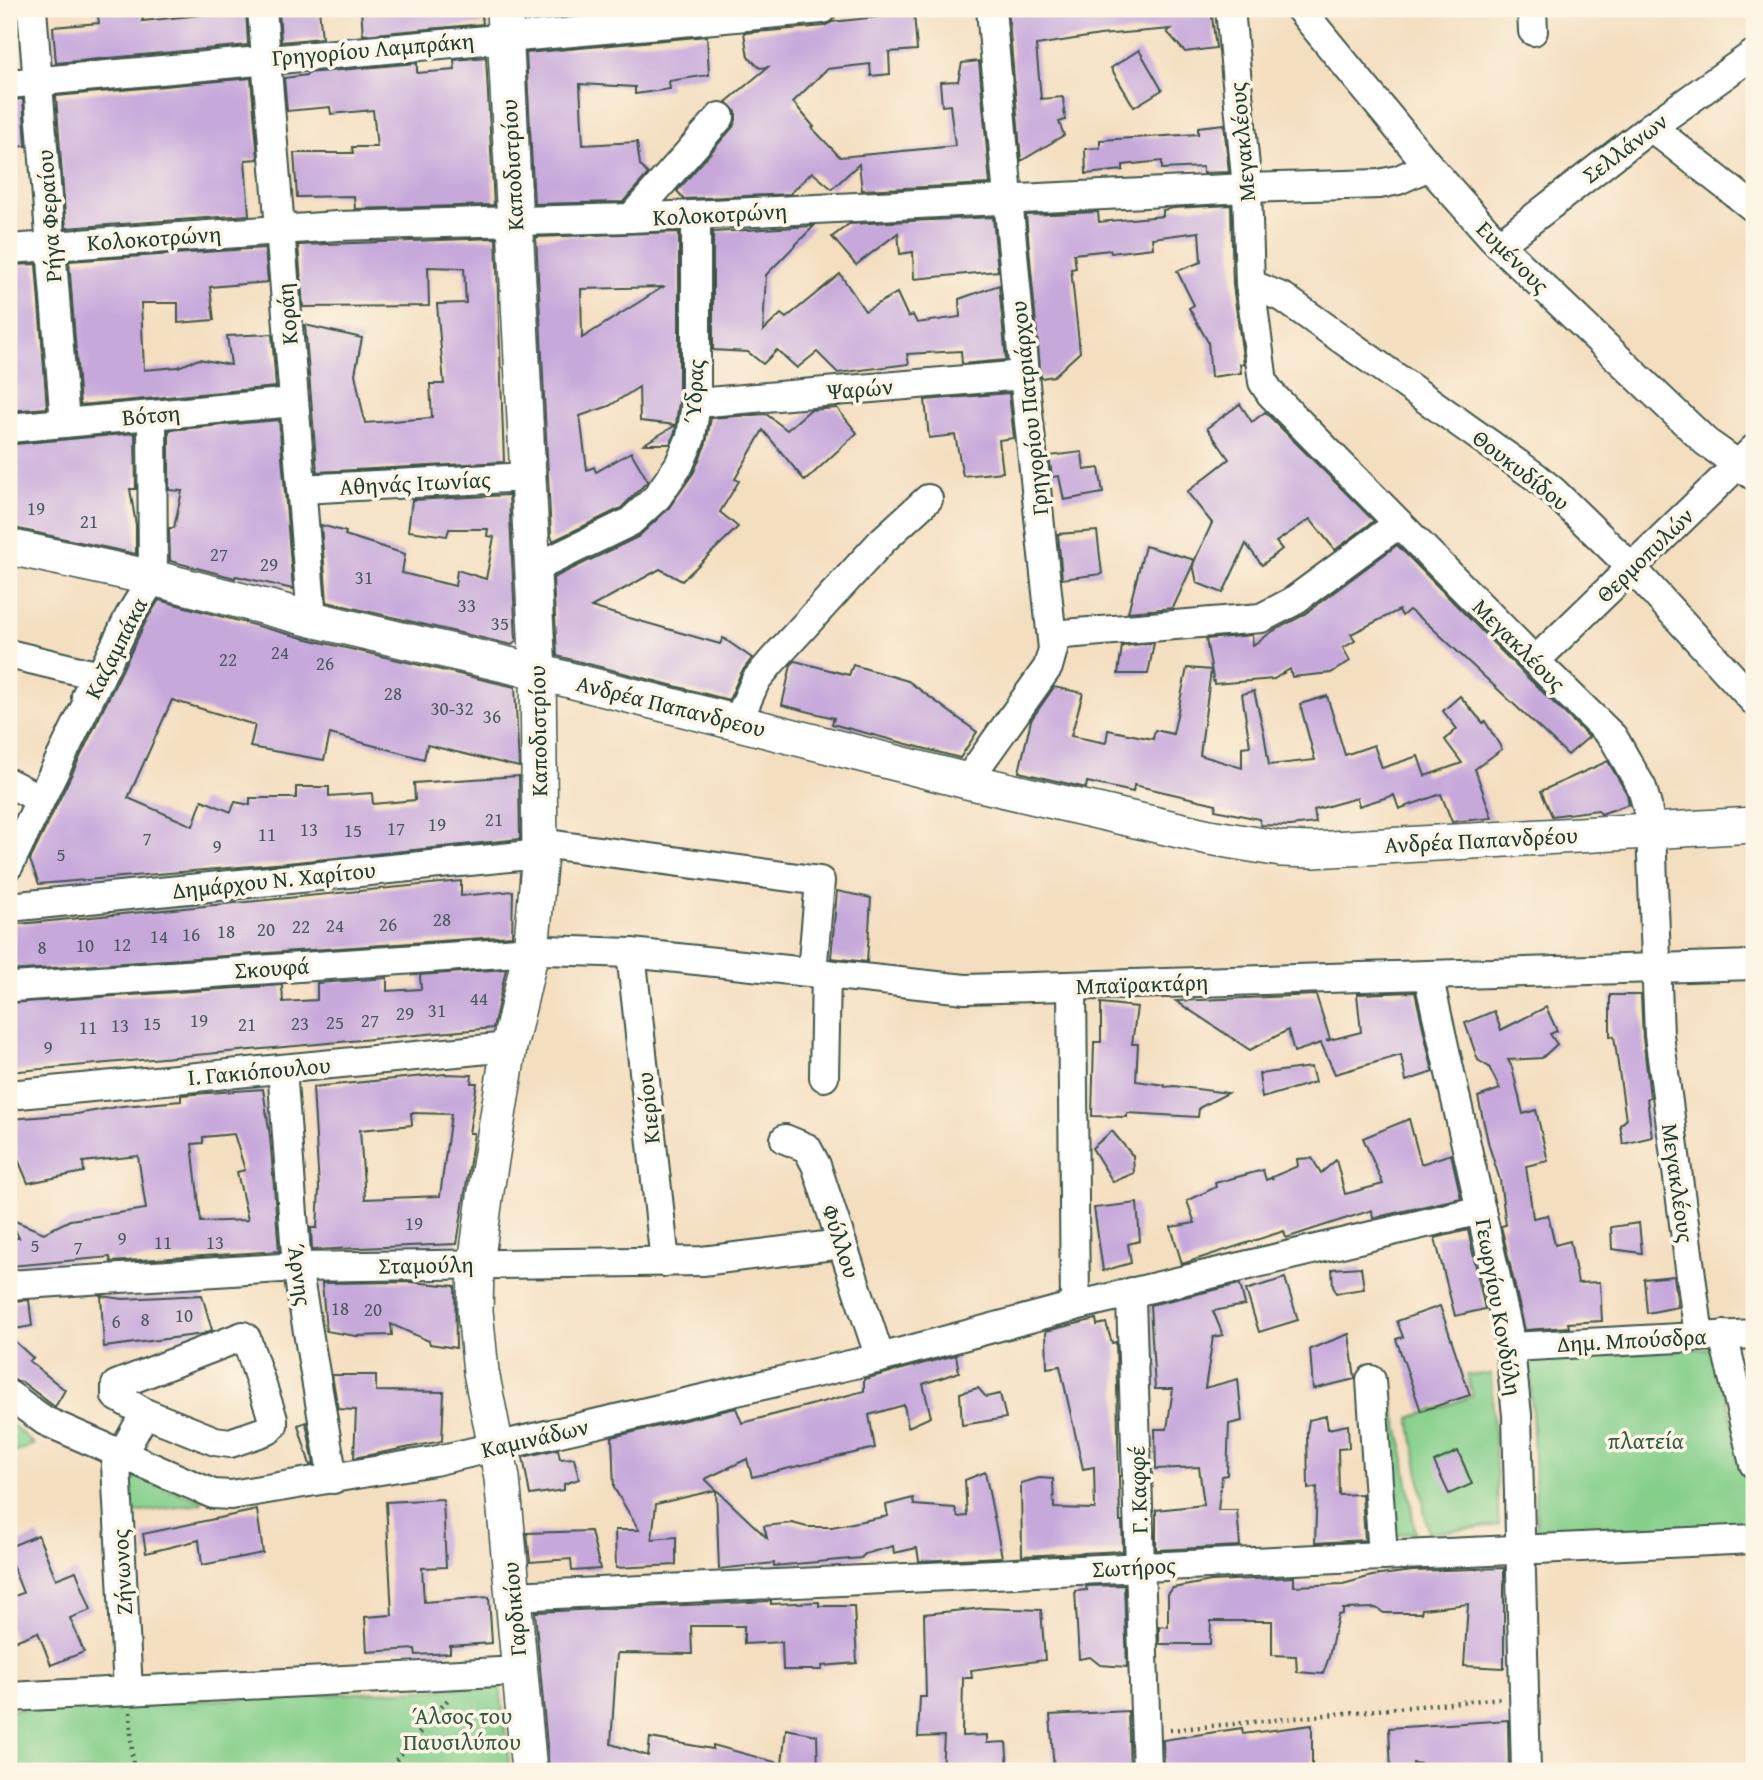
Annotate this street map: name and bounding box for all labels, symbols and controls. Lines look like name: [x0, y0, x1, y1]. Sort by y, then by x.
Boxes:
street label: Γρηγορίου Λαμπράκη: [270, 23, 475, 74]
street label: Μεγακλέους: [1220, 81, 1263, 203]
street label: Καποδιστρίου: [492, 98, 531, 232]
street label: Σελλάνων: [1575, 104, 1674, 191]
street label: Ρήγα Φεραίου: [27, 149, 70, 284]
street label: Κολοκοτρώνη: [652, 194, 788, 233]
street label: Ευμένους: [1469, 213, 1558, 301]
street label: Κολοκοτρώνη: [86, 216, 222, 259]
street label: Κοράη: [267, 282, 306, 346]
street label: Γρηγορίου Πατριάρχου: [1001, 299, 1056, 517]
street label: Ύδρας: [675, 358, 712, 424]
street label: Ψαρών: [824, 369, 895, 408]
street label: Βότση: [121, 396, 181, 433]
street label: Θουκυδίδου: [1466, 421, 1577, 518]
street label: Αθηνάς Ιτωνίας: [338, 462, 492, 503]
house number: 19: [27, 494, 45, 522]
street label: Θερμοπυλών: [1588, 499, 1701, 610]
house number: 21: [80, 507, 98, 535]
house number: 27: [210, 540, 228, 568]
house number: 29: [260, 550, 278, 578]
house number: 31: [355, 563, 373, 591]
street label: Καζαμπάκα: [76, 591, 155, 704]
house number: 33: [458, 591, 476, 619]
street label: Μεγακλέους: [1465, 591, 1574, 699]
house number: 35: [491, 609, 509, 637]
house number: 24: [271, 638, 289, 666]
house number: 22: [219, 645, 237, 673]
house number: 26: [316, 649, 334, 677]
street label: Καποδιστρίου: [520, 665, 555, 797]
street label: Ανδρέα Παπανδρεου: [573, 666, 769, 745]
house number: 28: [384, 679, 402, 707]
house number: 30-32: [430, 694, 474, 722]
house number: 36: [483, 702, 501, 730]
house number: 21: [485, 805, 503, 833]
house number: 19: [428, 810, 446, 838]
house number: 17: [387, 814, 405, 842]
house number: 13: [300, 815, 318, 843]
house number: 15: [344, 816, 362, 844]
street label: Ανδρέα Παπανδρέου: [1383, 818, 1579, 861]
house number: 11: [258, 820, 276, 848]
house number: 7: [142, 824, 152, 852]
house number: 9: [212, 832, 222, 860]
house number: 5: [56, 840, 66, 868]
street label: Δημάρχου Ν. Χαρίτου: [171, 852, 377, 907]
house number: 28: [433, 905, 451, 933]
house number: 26: [379, 910, 397, 938]
house number: 24: [326, 911, 344, 939]
house number: 22: [292, 912, 310, 940]
house number: 20: [257, 915, 275, 943]
house number: 18: [217, 917, 235, 945]
house number: 16: [182, 920, 200, 948]
house number: 14: [150, 922, 168, 950]
house number: 12: [113, 930, 131, 958]
house number: 10: [76, 931, 94, 959]
house number: 8: [37, 933, 47, 961]
street label: Σκουφά: [233, 948, 311, 987]
street label: Μπαϊρακτάρη: [1075, 965, 1209, 1002]
house number: 44: [470, 984, 488, 1012]
house number: 31: [428, 996, 446, 1024]
house number: 29: [396, 999, 414, 1027]
house number: 19: [190, 1006, 208, 1034]
house number: 27: [361, 1006, 379, 1034]
house number: 25: [326, 1008, 344, 1036]
house number: 15: [143, 1009, 161, 1037]
house number: 23: [291, 1009, 309, 1037]
house number: 21: [238, 1010, 256, 1038]
house number: 13: [111, 1011, 129, 1039]
house number: 11: [79, 1013, 97, 1041]
house number: 9: [43, 1033, 53, 1061]
street label: Ι. Γακιόπουλου: [186, 1048, 332, 1093]
street label: Κιερίου: [627, 1071, 668, 1146]
street label: Μεγακλέους: [1654, 1121, 1703, 1245]
street label: Φύλλου: [814, 1200, 869, 1282]
house number: 19: [405, 1209, 423, 1237]
street label: Γεωργίου Κονδύλη: [1468, 1216, 1531, 1398]
house number: 9: [117, 1224, 127, 1252]
house number: 11: [154, 1228, 172, 1256]
house number: 13: [206, 1228, 224, 1256]
house number: 5: [30, 1231, 40, 1259]
house number: 7: [73, 1233, 83, 1261]
street label: Άρνης: [280, 1242, 321, 1308]
street label: Σταμούλη: [378, 1247, 474, 1282]
house number: 18: [331, 1294, 349, 1322]
house number: 20: [364, 1295, 382, 1323]
house number: 10: [175, 1301, 193, 1329]
house number: 8: [140, 1305, 150, 1333]
house number: 6: [111, 1307, 121, 1335]
street label: Δημ. Μπούσδρα: [1556, 1319, 1708, 1360]
street label: Καμινάδων: [478, 1409, 592, 1466]
park label: πλατεία: [1608, 1424, 1684, 1457]
street label: Γ. Καφφέ: [1119, 1445, 1156, 1534]
street label: Ζήνωνος: [103, 1528, 140, 1616]
street label: Σωτήρος: [1091, 1548, 1177, 1585]
street label: Γαρδικίου: [493, 1561, 534, 1658]
park label: Άλσος του Παυσιλύπου: [403, 1699, 521, 1758]

